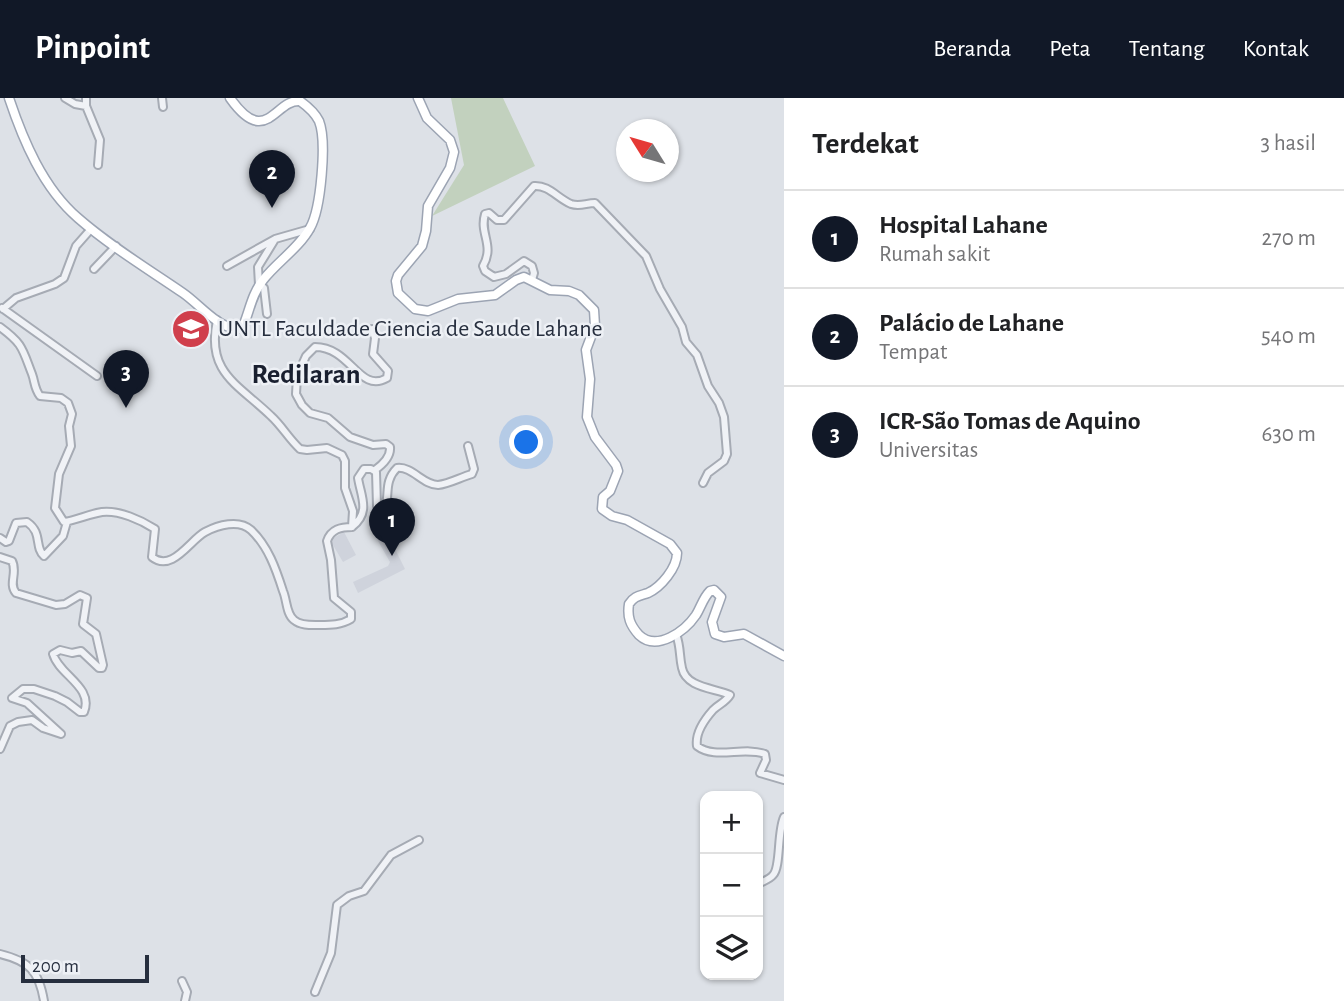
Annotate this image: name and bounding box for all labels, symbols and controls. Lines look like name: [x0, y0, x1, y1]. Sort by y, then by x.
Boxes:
text: Pinpoint: [35, 32, 150, 65]
text: Beranda: [933, 37, 1011, 61]
text: Peta: [1049, 37, 1091, 61]
text: Tentang: [1129, 37, 1205, 61]
text: Kontak: [1243, 37, 1309, 61]
north arrow: [616, 119, 679, 182]
text: Terdekat: [812, 129, 919, 159]
text: 3 hasil: [1260, 132, 1316, 155]
pin: 2: [249, 150, 295, 208]
text: Hospital Lahane: [879, 212, 1048, 238]
text: 1: [831, 227, 839, 250]
text: 270 m: [1262, 227, 1316, 250]
text: Rumah sakit: [879, 243, 990, 266]
school or university icon: UNTL Faculdade Ciencia de Saude Lahane: [170, 308, 212, 350]
text: Palácio de Lahane: [879, 310, 1064, 336]
place label: UNTL Faculdade Ciencia de Saude Lahane: [218, 317, 603, 341]
text: 2: [830, 325, 840, 348]
text: 540 m: [1261, 325, 1316, 348]
text: Tempat: [879, 341, 947, 364]
pin: 3: [103, 350, 149, 408]
district label: Redilaran: [251, 361, 361, 389]
text: ICR-São Tomas de Aquino: [879, 408, 1140, 434]
text: 3: [830, 423, 840, 446]
text: 630 m: [1261, 423, 1316, 446]
your location: [509, 425, 543, 459]
text: Universitas: [879, 439, 978, 462]
pin: 1: [369, 498, 415, 556]
map controls: [700, 791, 763, 980]
button: +: [700, 791, 763, 854]
button: −: [700, 854, 763, 917]
button: layers: [700, 917, 763, 980]
scale bar: [21, 952, 149, 984]
text: 200 m: [32, 957, 79, 976]

